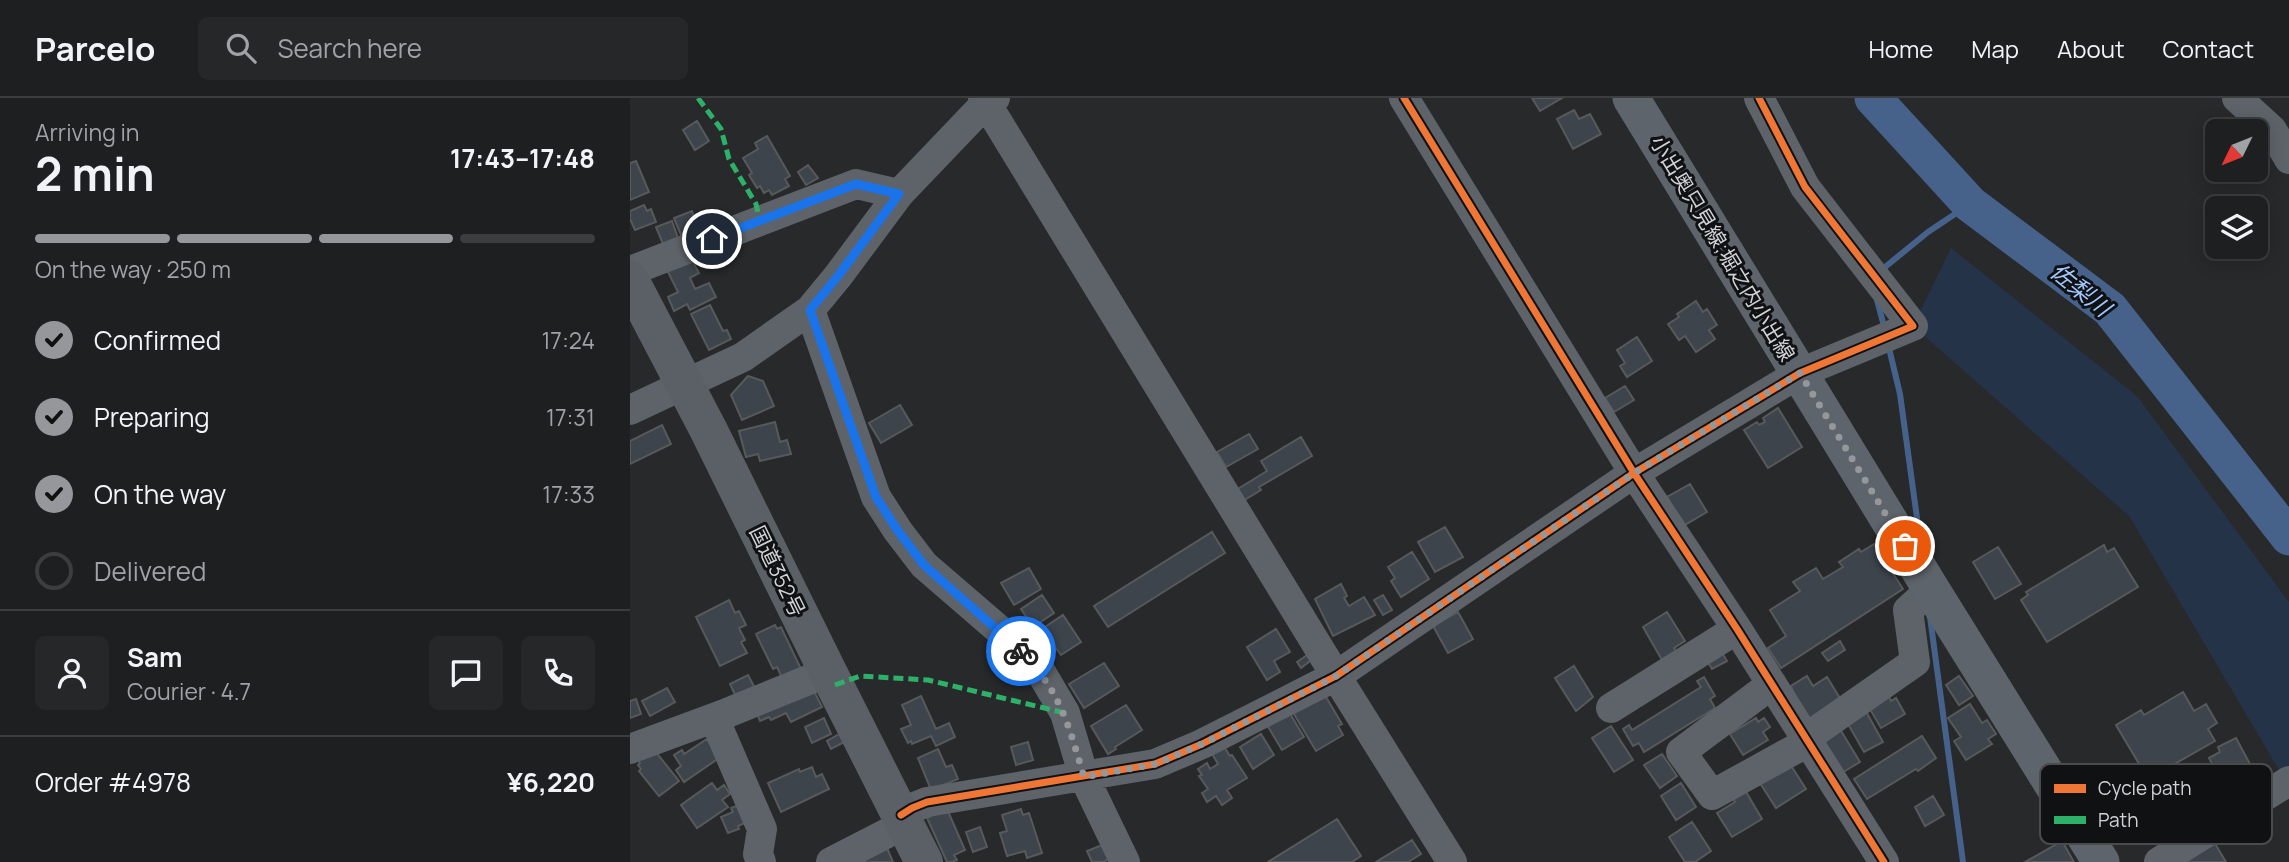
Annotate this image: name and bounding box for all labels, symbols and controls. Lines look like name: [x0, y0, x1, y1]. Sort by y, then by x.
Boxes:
search box: [198, 17, 688, 80]
text: Parcelo: [35, 26, 156, 71]
icon: search: [222, 29, 260, 67]
text: Search here: [278, 30, 422, 66]
text: Home: [1868, 32, 1933, 65]
text: Map: [1971, 32, 2019, 65]
text: About: [2057, 32, 2125, 65]
text: Contact: [2163, 32, 2254, 65]
text: Arriving in: [35, 116, 140, 148]
north arrow: [2205, 119, 2268, 182]
map controls: [2205, 119, 2268, 259]
street label: 小出奥只見線;堀之内小出線: [1644, 130, 1802, 366]
text: 17:43–17:48: [450, 140, 595, 176]
text: 2 min: [35, 142, 155, 205]
button: layers: [2205, 196, 2268, 259]
pin: [682, 209, 742, 269]
icon: home: [693, 220, 731, 258]
text: On the way · 250 m: [35, 253, 231, 285]
water label: 佐梨川: [2044, 255, 2120, 325]
icon: check: [35, 321, 73, 359]
text: Confirmed: [94, 322, 221, 358]
text: 17:24: [541, 324, 595, 356]
icon: check: [35, 398, 73, 436]
text: Preparing: [94, 399, 210, 435]
text: 17:31: [546, 401, 595, 433]
icon: check: [35, 475, 73, 513]
text: On the way: [94, 476, 226, 512]
text: 17:33: [542, 478, 595, 510]
pin: [1875, 516, 1935, 576]
street label: 国道352号: [744, 521, 812, 621]
icon: bag: [1886, 527, 1924, 565]
text: Delivered: [94, 553, 206, 589]
courier: [986, 616, 1056, 686]
icon: bike: [1002, 632, 1040, 670]
button: person: [35, 636, 109, 710]
button: chat: [429, 636, 503, 710]
button: phone: [521, 636, 595, 710]
text: Sam: [127, 639, 182, 675]
text: Courier · 4.7: [127, 675, 251, 707]
text: Order #4978: [35, 764, 191, 800]
text: ¥6,220: [507, 764, 595, 800]
legend: [2040, 764, 2272, 844]
text: Cycle path: [2098, 775, 2192, 801]
text: Path: [2098, 807, 2138, 833]

